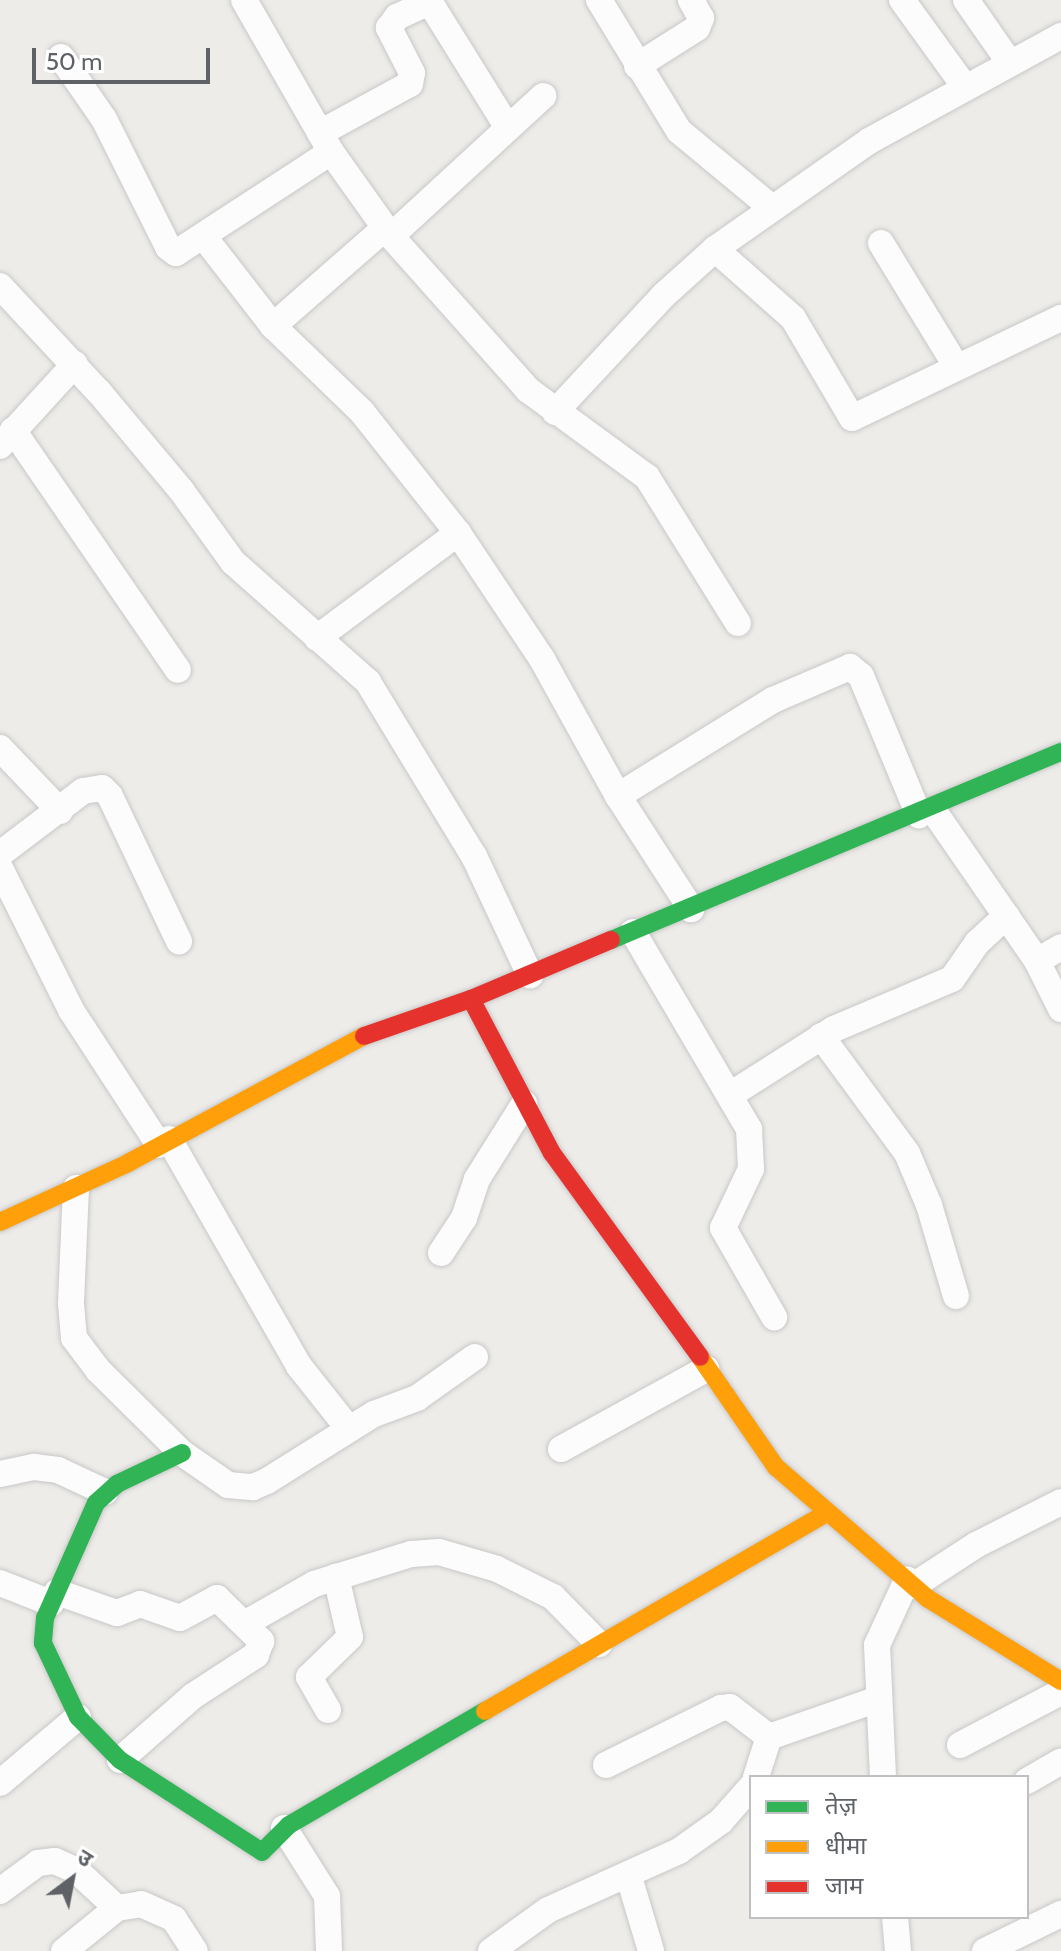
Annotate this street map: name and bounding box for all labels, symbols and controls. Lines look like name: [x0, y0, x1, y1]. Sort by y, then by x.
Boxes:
scale bar: [36, 32, 214, 82]
text: 50 m: [46, 47, 102, 76]
legend: [749, 1775, 1029, 1919]
text: तेज़: [825, 1791, 857, 1820]
text: धीमा: [825, 1831, 867, 1860]
north arrow: [32, 1839, 112, 1919]
text: उ: [72, 1843, 98, 1873]
text: जाम: [825, 1871, 863, 1900]

